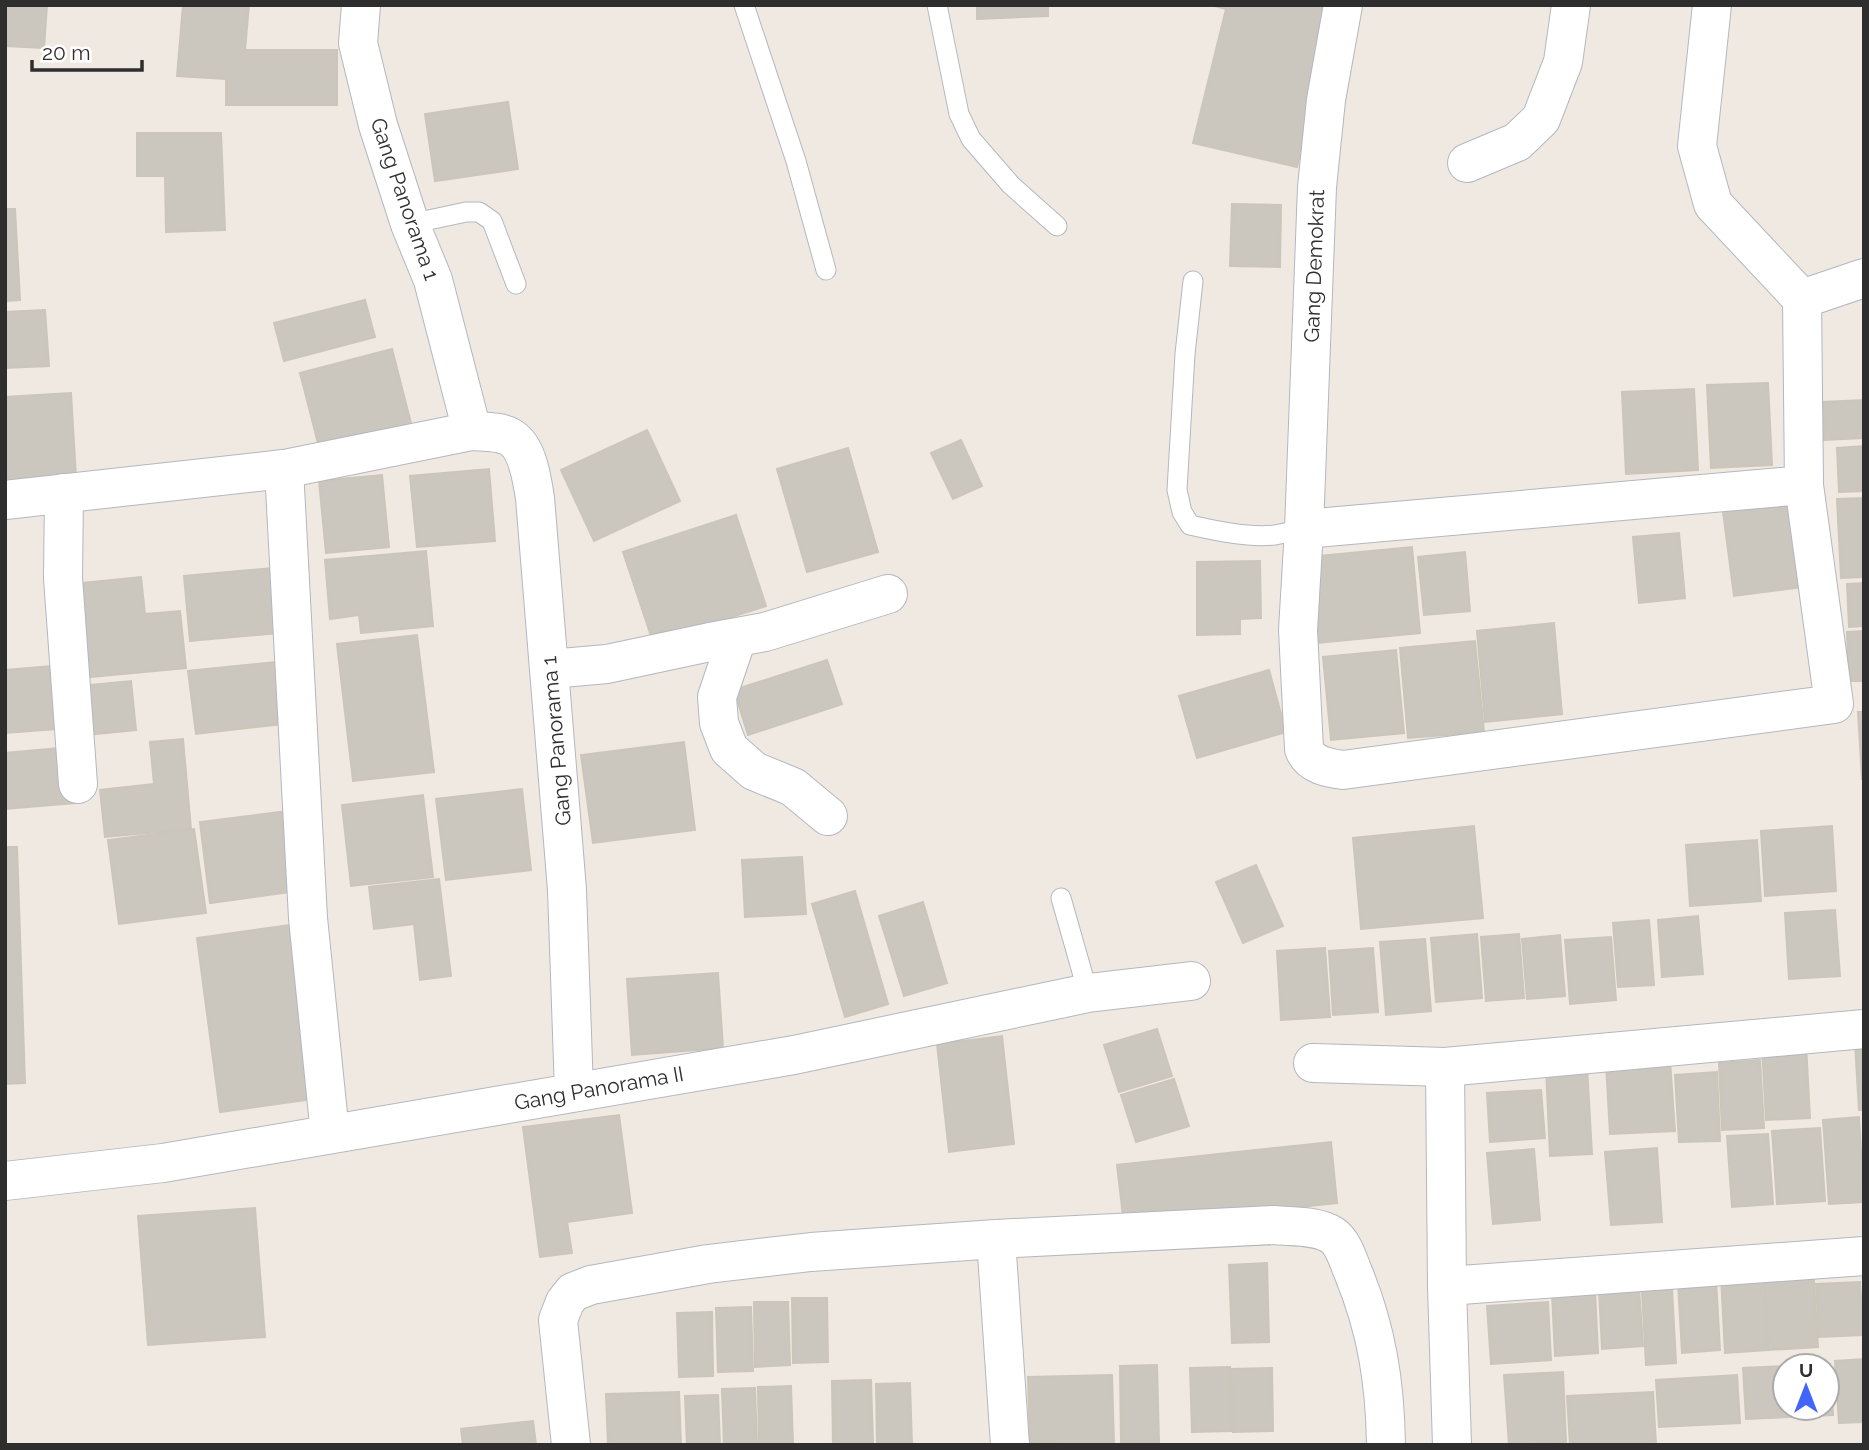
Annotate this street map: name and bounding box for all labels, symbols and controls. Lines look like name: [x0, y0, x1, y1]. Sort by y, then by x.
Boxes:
scale bar: [32, 28, 142, 72]
text: 20 m: [42, 40, 90, 65]
street label: Gang Panorama 1: [366, 115, 445, 283]
street label: Gang Demokrat: [1299, 189, 1329, 343]
street label: Gang Panorama 1: [536, 655, 576, 827]
street label: Gang Panorama II: [512, 1061, 686, 1115]
north arrow: [1771, 1352, 1841, 1422]
text: U: [1799, 1359, 1813, 1381]

